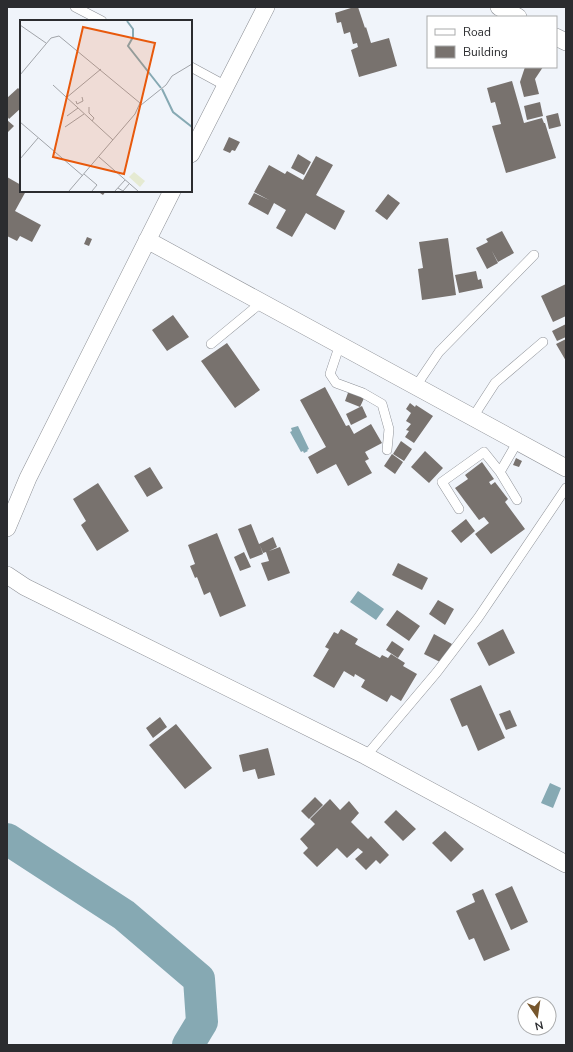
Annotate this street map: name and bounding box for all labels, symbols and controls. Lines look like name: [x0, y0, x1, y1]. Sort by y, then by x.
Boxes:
legend: [427, 16, 557, 68]
inset map: [20, 20, 192, 192]
text: Road: [463, 24, 491, 40]
text: Building: [463, 44, 508, 60]
north arrow: [517, 996, 557, 1036]
text: N: [533, 1017, 545, 1033]

